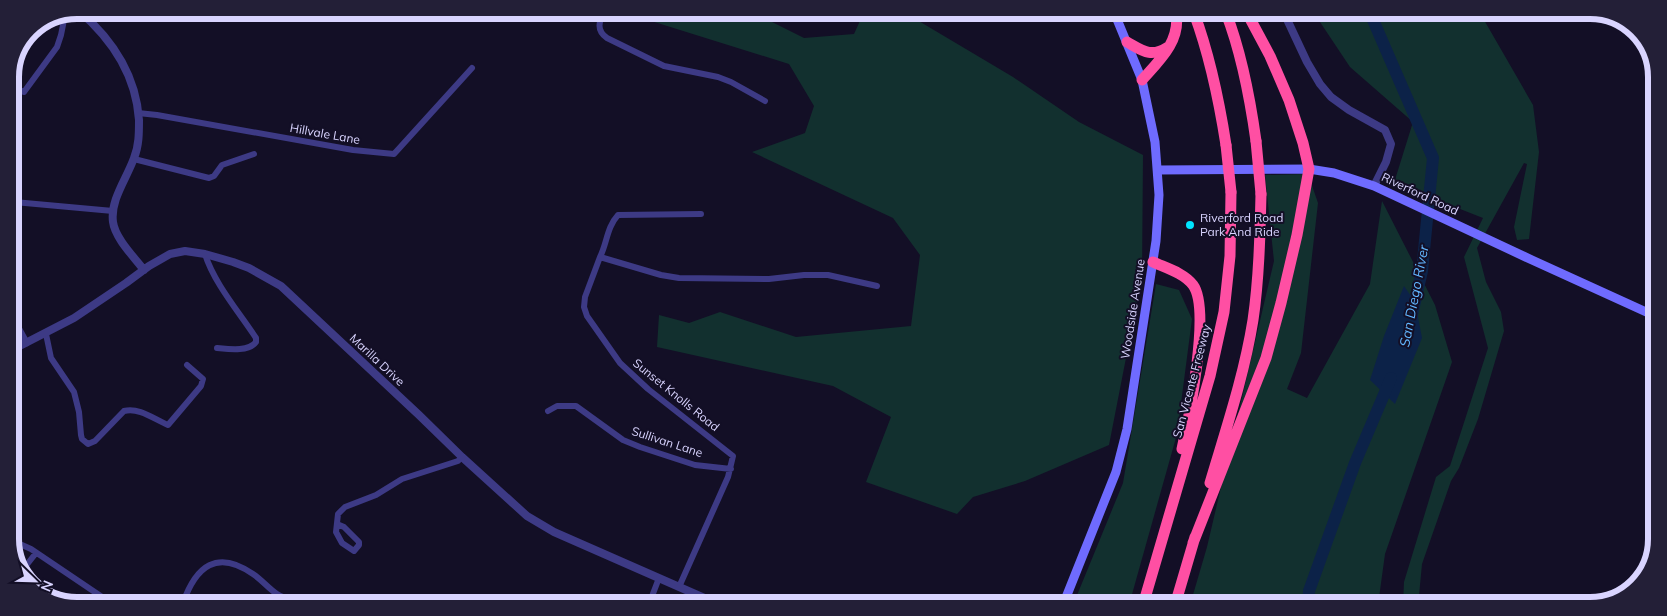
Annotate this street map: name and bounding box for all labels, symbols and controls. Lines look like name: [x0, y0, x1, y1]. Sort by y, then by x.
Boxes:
street label: Hillvale Lane: [289, 120, 361, 147]
street label: Riverford Road: [1379, 169, 1461, 218]
place label: Riverford Road Park And Ride: [1200, 210, 1283, 239]
marker: Riverford Road Park And Ride: [1184, 219, 1196, 231]
water label: San Diego River: [1395, 243, 1433, 349]
street label: Woodside Avenue: [1117, 258, 1148, 360]
street label: San Vicente Freeway: [1169, 322, 1214, 439]
street label: Marilla Drive: [347, 330, 408, 389]
street label: Sunset Knolls Road: [630, 355, 723, 434]
street label: Sullivan Lane: [630, 423, 705, 460]
north arrow: [10, 556, 60, 606]
text: N: [37, 578, 57, 594]

